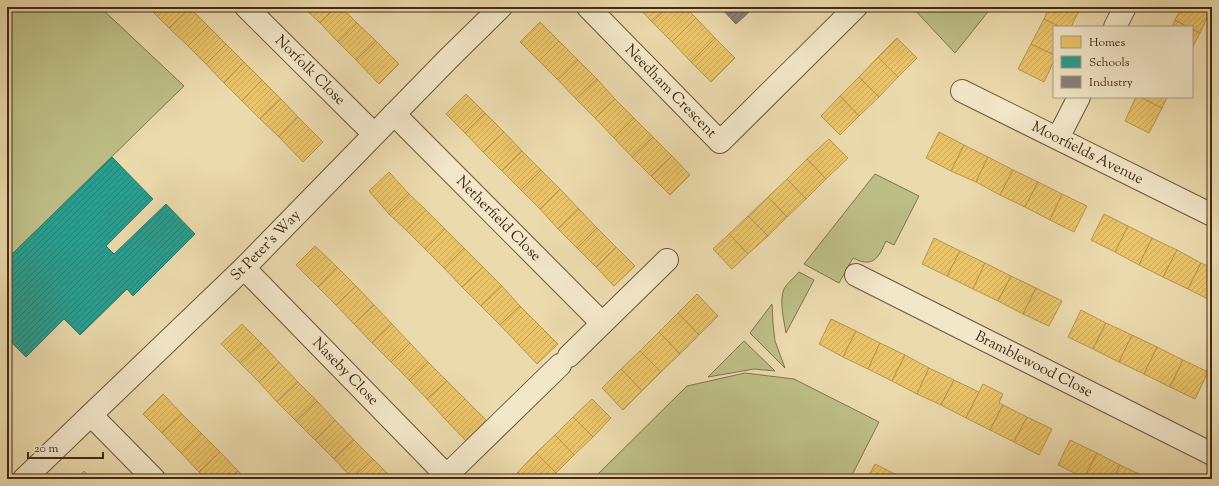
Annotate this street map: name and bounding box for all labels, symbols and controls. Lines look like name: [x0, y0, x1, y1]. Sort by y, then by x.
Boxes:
legend: [1053, 26, 1193, 98]
street label: Norfolk Close: [270, 31, 350, 110]
text: Homes: [1089, 34, 1125, 52]
street label: Needham Crescent: [620, 40, 721, 143]
text: Schools: [1089, 54, 1130, 72]
text: Industry: [1089, 74, 1133, 92]
street label: Moorfields Avenue: [1028, 117, 1147, 190]
street label: Netherfield Close: [451, 171, 546, 266]
street label: St Peter's Way: [226, 205, 306, 286]
street label: Bramblewood Close: [971, 326, 1096, 403]
street label: Naseby Close: [307, 333, 383, 410]
scale bar: [28, 434, 103, 460]
text: 20 m: [34, 440, 59, 458]

